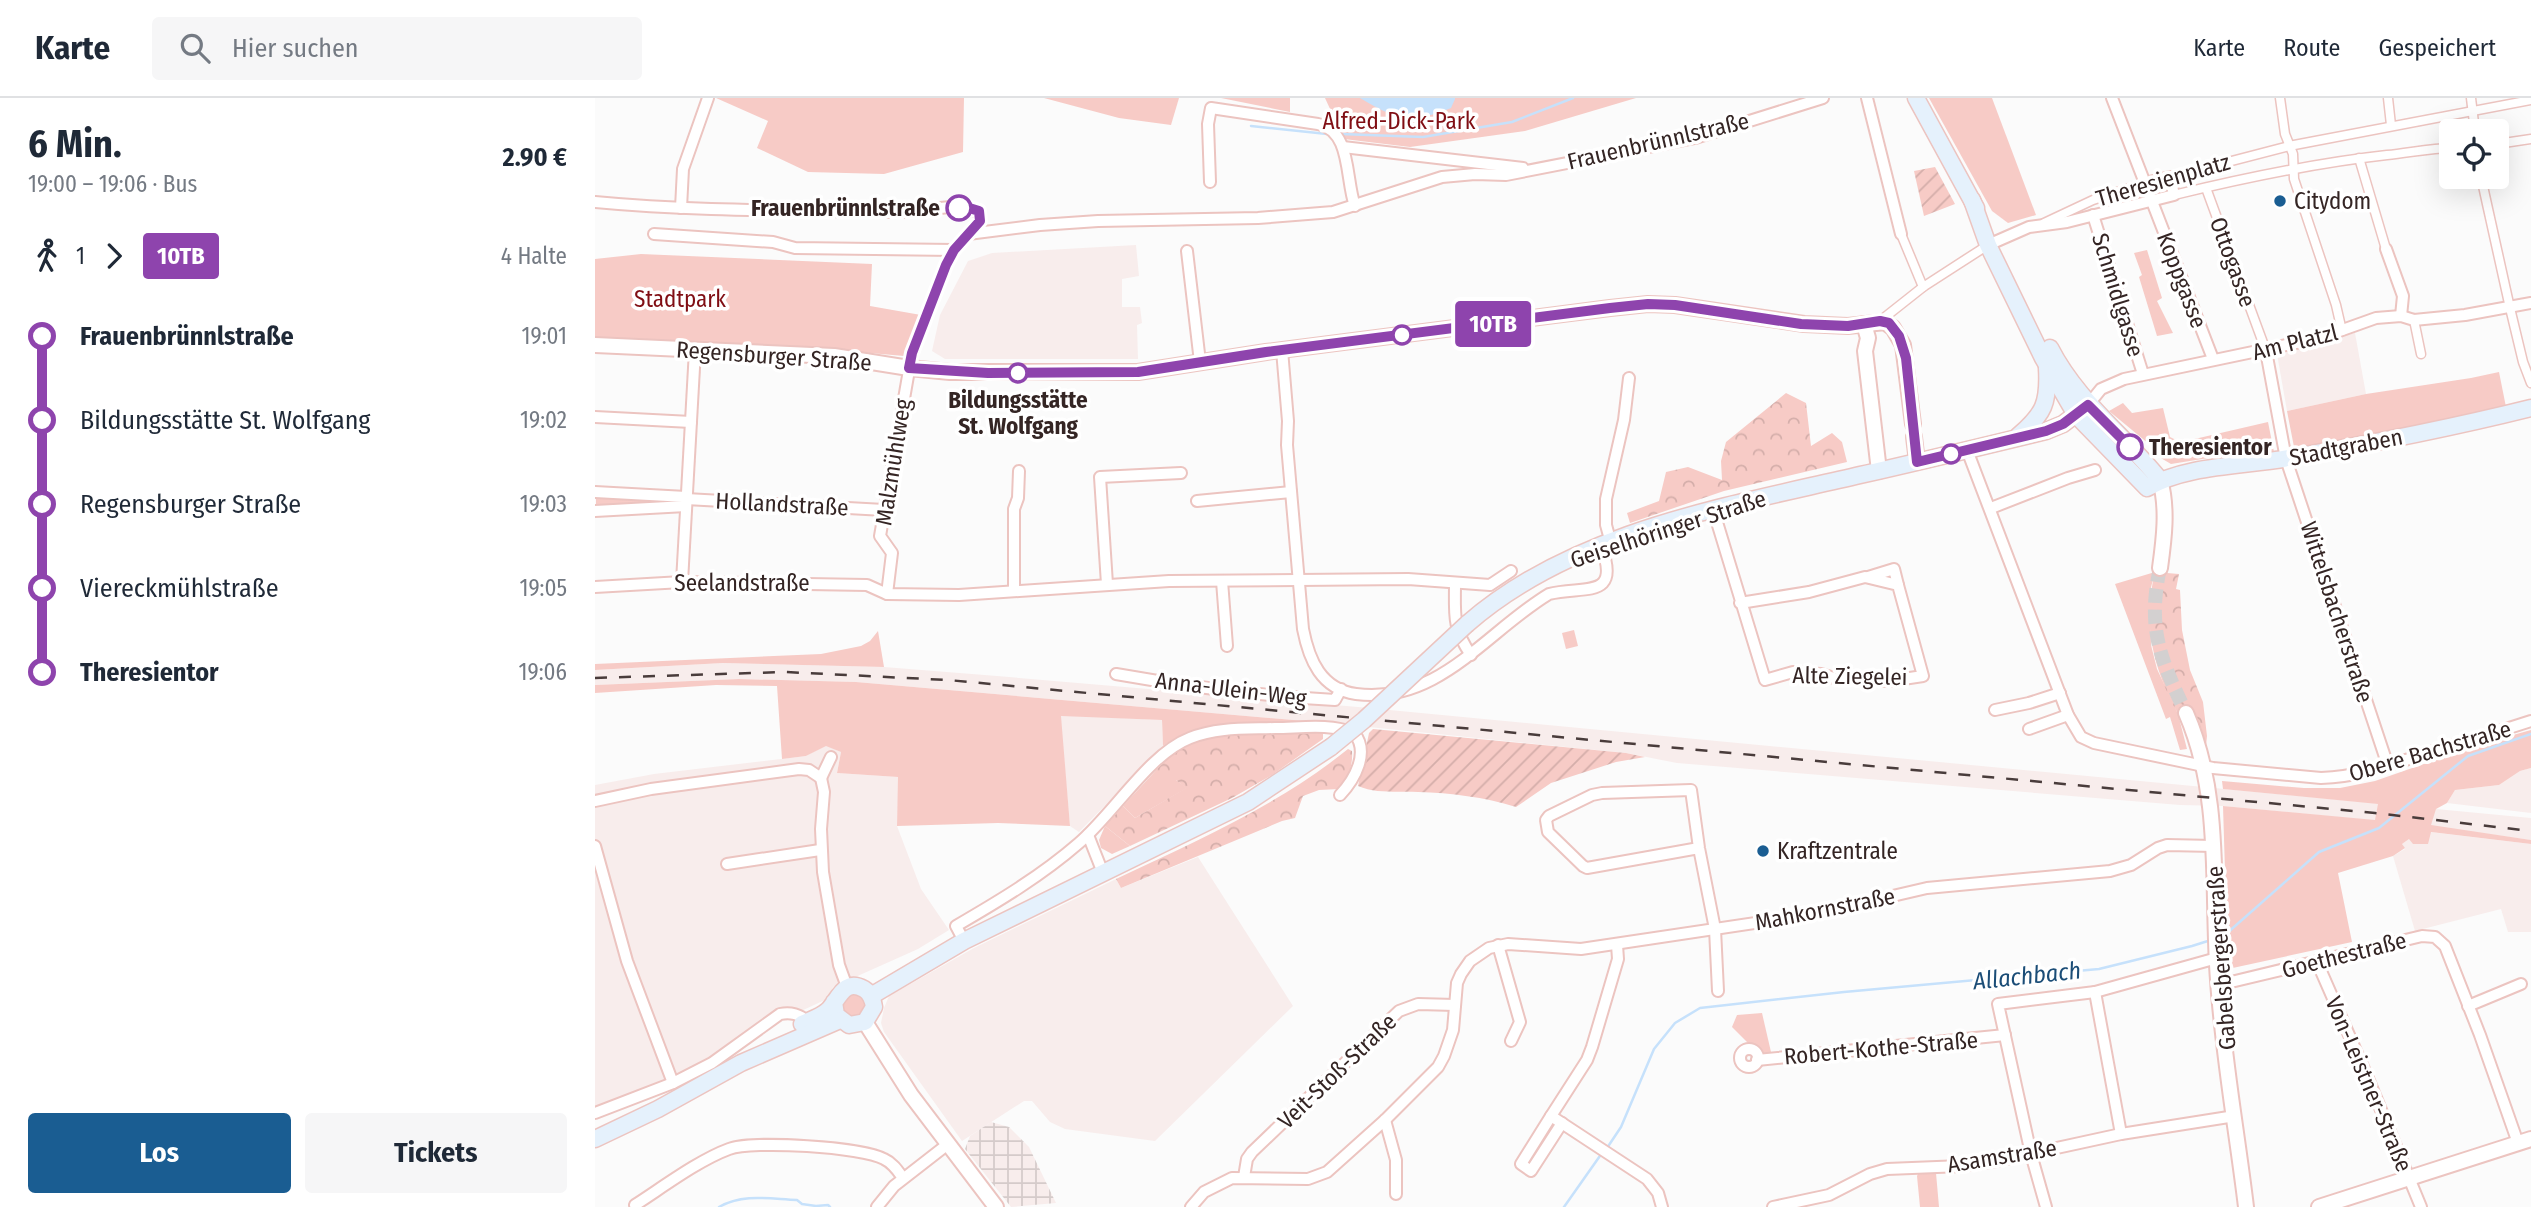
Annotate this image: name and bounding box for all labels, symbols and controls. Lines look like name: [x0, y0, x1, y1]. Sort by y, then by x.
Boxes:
search box: [152, 17, 642, 80]
text: Karte: [35, 28, 110, 68]
icon: search: [176, 29, 214, 67]
text: Hier suchen: [232, 33, 359, 64]
text: Karte: [2193, 34, 2245, 62]
text: Route: [2283, 34, 2340, 62]
text: Gespeichert: [2378, 34, 2496, 62]
street label: Frauenbrünnlstraße: [1564, 106, 1752, 176]
park label: Alfred-Dick-Park: [1322, 107, 1476, 135]
map controls: [2439, 119, 2509, 189]
button: locate: [2439, 119, 2509, 189]
text: 6 Min.: [28, 121, 122, 167]
text: 2.90 €: [503, 142, 567, 173]
street label: Theresienplatz: [2093, 148, 2233, 212]
text: 19:00 – 19:06 · Bus: [28, 170, 197, 198]
place label: Citydom: [2294, 187, 2371, 215]
marker: Citydom: [2272, 193, 2288, 209]
place label: Frauenbrünnlstraße: [751, 194, 940, 222]
marker: Frauenbrünnlstraße: [946, 195, 972, 221]
street label: Ottogasse: [2204, 213, 2262, 311]
street label: Koppgasse: [2151, 228, 2213, 332]
street label: Schmidlgasse: [2086, 230, 2150, 360]
icon: walk: [28, 237, 66, 275]
icon: forward: [95, 237, 133, 275]
text: 1: [76, 242, 85, 270]
text: 10TB: [157, 242, 205, 270]
text: 4 Halte: [501, 242, 567, 270]
park label: Stadtpark: [634, 285, 726, 313]
line badge: 10TB: [1444, 301, 1542, 347]
text: 10TB: [1469, 310, 1517, 338]
street label: Am Platzl: [2249, 318, 2341, 366]
text: Frauenbrünnlstraße: [80, 321, 294, 352]
text: 19:01: [522, 322, 567, 350]
unlabelled marker: [1392, 325, 1412, 345]
street label: Regensburger Straße: [675, 335, 873, 377]
marker: Bildungsstätte St. Wolfgang: [1008, 363, 1028, 383]
place label: Bildungsstätte St. Wolfgang: [948, 386, 1088, 440]
street label: Malzmühlweg: [869, 396, 917, 527]
text: Bildungsstätte St. Wolfgang: [80, 405, 371, 436]
text: 19:02: [520, 406, 567, 434]
street label: Stadtgraben: [2287, 422, 2405, 472]
place label: Theresientor: [2149, 433, 2272, 461]
marker: Theresientor: [2117, 434, 2143, 460]
unlabelled marker: [1941, 444, 1961, 464]
street label: Geiselhöringer Straße: [1567, 484, 1769, 574]
street label: Hollandstraße: [715, 487, 849, 521]
text: Regensburger Straße: [80, 489, 301, 520]
text: 19:03: [520, 490, 567, 518]
street label: Wittelsbacherstraße: [2294, 518, 2380, 706]
street label: Seelandstraße: [674, 569, 810, 597]
text: Viereckmühlstraße: [80, 573, 279, 604]
text: 19:05: [519, 574, 567, 602]
text: Theresientor: [80, 657, 219, 688]
text: 19:06: [519, 658, 567, 686]
street label: Alte Ziegelei: [1792, 661, 1908, 691]
street label: Anna-Ulein-Weg: [1154, 666, 1308, 712]
street label: Obere Bachstraße: [2346, 714, 2514, 788]
place label: Kraftzentrale: [1777, 837, 1898, 865]
marker: Kraftzentrale: [1755, 843, 1771, 859]
street label: Gabelsbergerstraße: [2201, 865, 2241, 1051]
street label: Mahkornstraße: [1753, 882, 1897, 936]
street label: Goethestraße: [2279, 926, 2409, 984]
water label: Allachbach: [1971, 956, 2082, 996]
street label: Von-Leistner-Straße: [2319, 992, 2419, 1176]
street label: Veit-Stoß-Straße: [1272, 1007, 1402, 1135]
street label: Robert-Kothe-Straße: [1783, 1026, 1979, 1070]
button: Los: [28, 1113, 291, 1193]
button: Tickets: [305, 1113, 567, 1193]
street label: Asamstraße: [1945, 1134, 2059, 1178]

